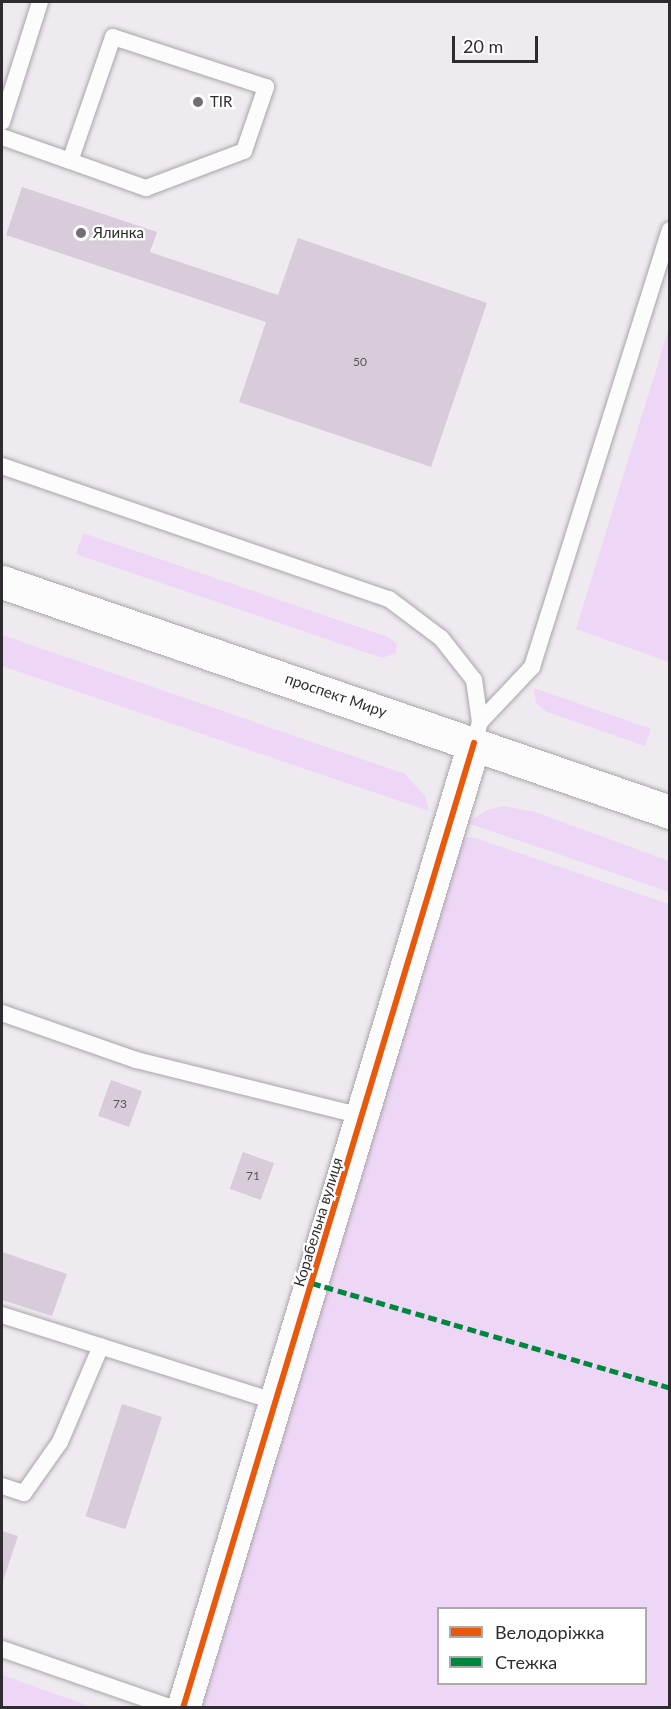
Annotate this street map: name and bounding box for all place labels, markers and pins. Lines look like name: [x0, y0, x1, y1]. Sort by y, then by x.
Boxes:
place label: TIR: [210, 93, 232, 111]
marker: TIR: [191, 95, 205, 109]
place label: Ялинка: [93, 224, 144, 242]
marker: Ялинка: [74, 226, 88, 240]

